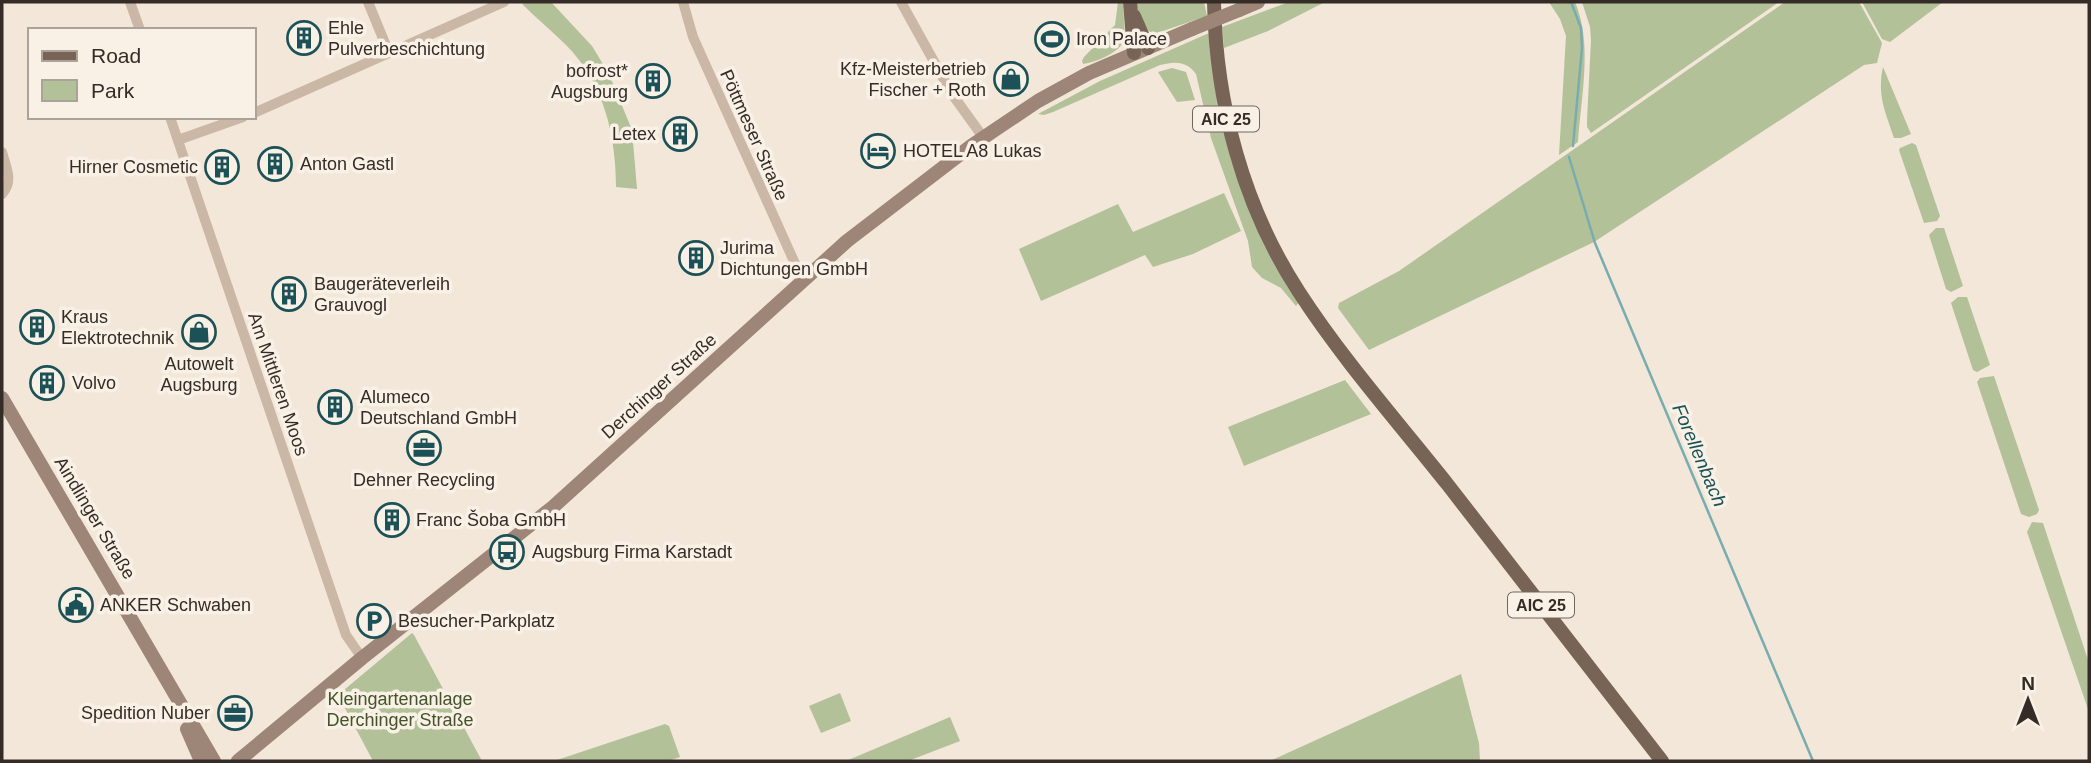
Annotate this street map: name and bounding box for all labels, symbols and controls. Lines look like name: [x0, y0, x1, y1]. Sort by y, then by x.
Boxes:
place label: Ehle Pulverbeschichtung: [328, 18, 485, 59]
building icon: Ehle Pulverbeschichtung: [285, 19, 323, 57]
sports icon: Iron Palace: [1033, 20, 1071, 58]
legend: [28, 28, 256, 119]
place label: Iron Palace: [1076, 29, 1167, 49]
text: Road: [91, 44, 141, 67]
place label: Kfz-Meisterbetrieb Fischer + Roth: [840, 59, 986, 100]
shop icon: Kfz-Meisterbetrieb Fischer + Roth: [992, 60, 1030, 98]
place label: bofrost* Augsburg: [551, 61, 628, 102]
building icon: bofrost* Augsburg: [634, 62, 672, 100]
street label: Pöttmeser Straße: [716, 67, 792, 203]
text: Park: [91, 79, 135, 102]
road number: AIC 25: [1193, 106, 1259, 132]
building icon: Letex: [661, 115, 699, 153]
place label: Letex: [612, 124, 656, 144]
hotel icon: HOTEL A8 Lukas: [859, 132, 897, 170]
place label: HOTEL A8 Lukas: [903, 141, 1041, 161]
building icon: Anton Gastl: [256, 145, 294, 183]
building icon: Hirner Cosmetic: [203, 148, 241, 186]
place label: Anton Gastl: [300, 154, 394, 174]
place label: Hirner Cosmetic: [69, 157, 198, 177]
place label: Jurima Dichtungen GmbH: [720, 238, 868, 279]
building icon: Jurima Dichtungen GmbH: [677, 239, 715, 277]
place label: Baugeräteverleih Grauvogl: [314, 274, 450, 315]
building icon: Baugeräteverleih Grauvogl: [270, 275, 308, 313]
place label: Kraus Elektrotechnik: [61, 307, 175, 348]
building icon: Kraus Elektrotechnik: [18, 308, 56, 346]
street label: Am Mittleren Moos: [244, 310, 312, 458]
shop icon: Autowelt Augsburg: [180, 313, 218, 351]
street label: Derchinger Straße: [598, 329, 720, 443]
place label: Autowelt Augsburg: [160, 354, 238, 395]
building icon: Volvo: [28, 364, 66, 402]
place label: Volvo: [72, 373, 116, 393]
place label: Alumeco Deutschland GmbH: [360, 387, 517, 428]
building icon: Alumeco Deutschland GmbH: [316, 388, 354, 426]
water label: Forellenbach: [1668, 401, 1731, 510]
office icon: Dehner Recycling: [405, 429, 443, 467]
street label: Aindlinger Straße: [51, 453, 139, 583]
place label: Dehner Recycling: [353, 470, 495, 490]
building icon: Franc Šoba GmbH: [373, 501, 411, 539]
place label: Franc Šoba GmbH: [416, 509, 566, 530]
bus stop icon: Augsburg Firma Karstadt: [488, 533, 526, 571]
place label: Augsburg Firma Karstadt: [532, 542, 732, 562]
public building icon: ANKER Schwaben: [57, 586, 95, 624]
road number: AIC 25: [1508, 592, 1574, 618]
place label: ANKER Schwaben: [100, 595, 251, 615]
parking icon: Besucher-Parkplatz: [355, 602, 393, 640]
place label: Besucher-Parkplatz: [398, 611, 555, 631]
north arrow: [1993, 665, 2063, 735]
text: N: [2021, 673, 2035, 694]
park label: Kleingartenanlage Derchinger Straße: [326, 689, 474, 730]
office icon: Spedition Nuber: [216, 694, 254, 732]
place label: Spedition Nuber: [81, 703, 210, 723]

